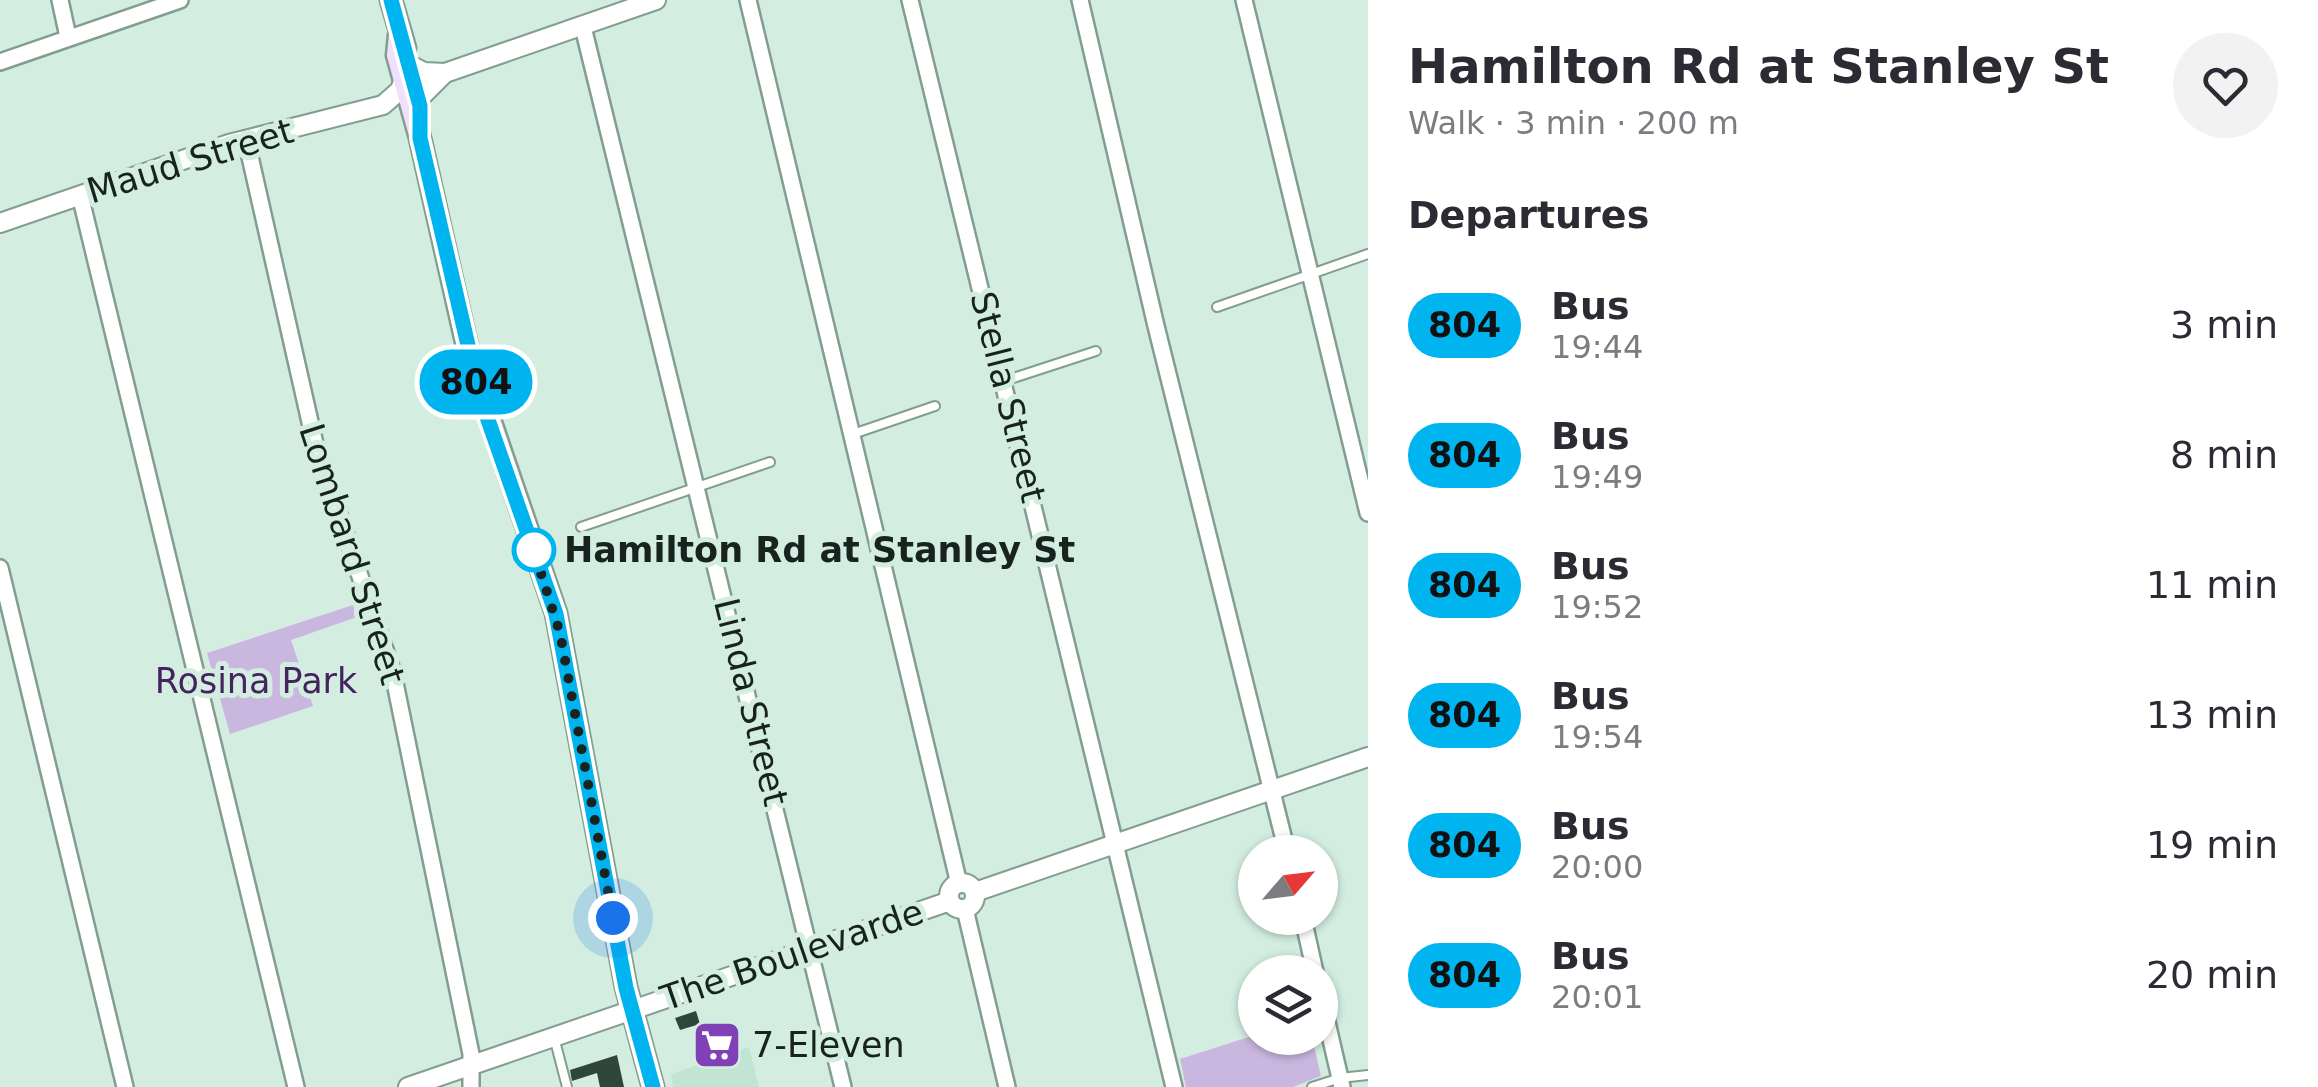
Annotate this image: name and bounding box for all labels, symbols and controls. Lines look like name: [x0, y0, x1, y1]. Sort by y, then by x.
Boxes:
button: heart: [2173, 33, 2278, 138]
text: Hamilton Rd at Stanley St: [1408, 38, 2109, 94]
text: Walk · 3 min · 200 m: [1408, 104, 1739, 142]
street label: Maud Street: [82, 111, 298, 211]
text: Departures: [1408, 193, 1649, 237]
text: Bus: [1551, 284, 1630, 328]
street label: Stella Street: [962, 287, 1054, 507]
text: 3 min: [2170, 303, 2278, 347]
text: 804: [1428, 305, 1501, 345]
text: 19:44: [1551, 328, 1643, 366]
line badge: 804: [418, 350, 534, 414]
text: 804: [439, 362, 513, 402]
text: Bus: [1551, 414, 1630, 458]
street label: Lombard Street: [291, 419, 413, 689]
text: 8 min: [2170, 433, 2278, 477]
text: 804: [1428, 435, 1501, 475]
text: 19:49: [1551, 458, 1643, 496]
marker: Hamilton Rd at Stanley St: [513, 529, 555, 571]
place label: Hamilton Rd at Stanley St: [564, 530, 1075, 570]
text: Bus: [1551, 544, 1630, 588]
text: 11 min: [2146, 563, 2278, 607]
text: 804: [1428, 565, 1501, 605]
text: 19:52: [1551, 588, 1643, 626]
street label: Linda Street: [706, 594, 796, 810]
park label: Rosina Park: [155, 661, 358, 701]
text: Bus: [1551, 674, 1630, 718]
text: 13 min: [2146, 693, 2278, 737]
text: 804: [1428, 695, 1501, 735]
text: 19:54: [1551, 718, 1643, 756]
text: Bus: [1551, 804, 1630, 848]
text: 19 min: [2146, 823, 2278, 867]
text: 804: [1428, 825, 1501, 865]
north arrow: [1238, 835, 1338, 935]
map controls: [1238, 835, 1338, 1055]
text: 20:00: [1551, 848, 1643, 886]
street label: The Boulevarde: [655, 891, 928, 1019]
your location: [588, 893, 638, 943]
text: Bus: [1551, 934, 1630, 978]
text: 20 min: [2146, 953, 2278, 997]
button: layers: [1238, 955, 1338, 1055]
text: 804: [1428, 955, 1501, 995]
text: 20:01: [1551, 978, 1643, 1016]
supermarket icon: 7-Eleven: [691, 1019, 743, 1071]
place label: 7-Eleven: [752, 1025, 905, 1065]

